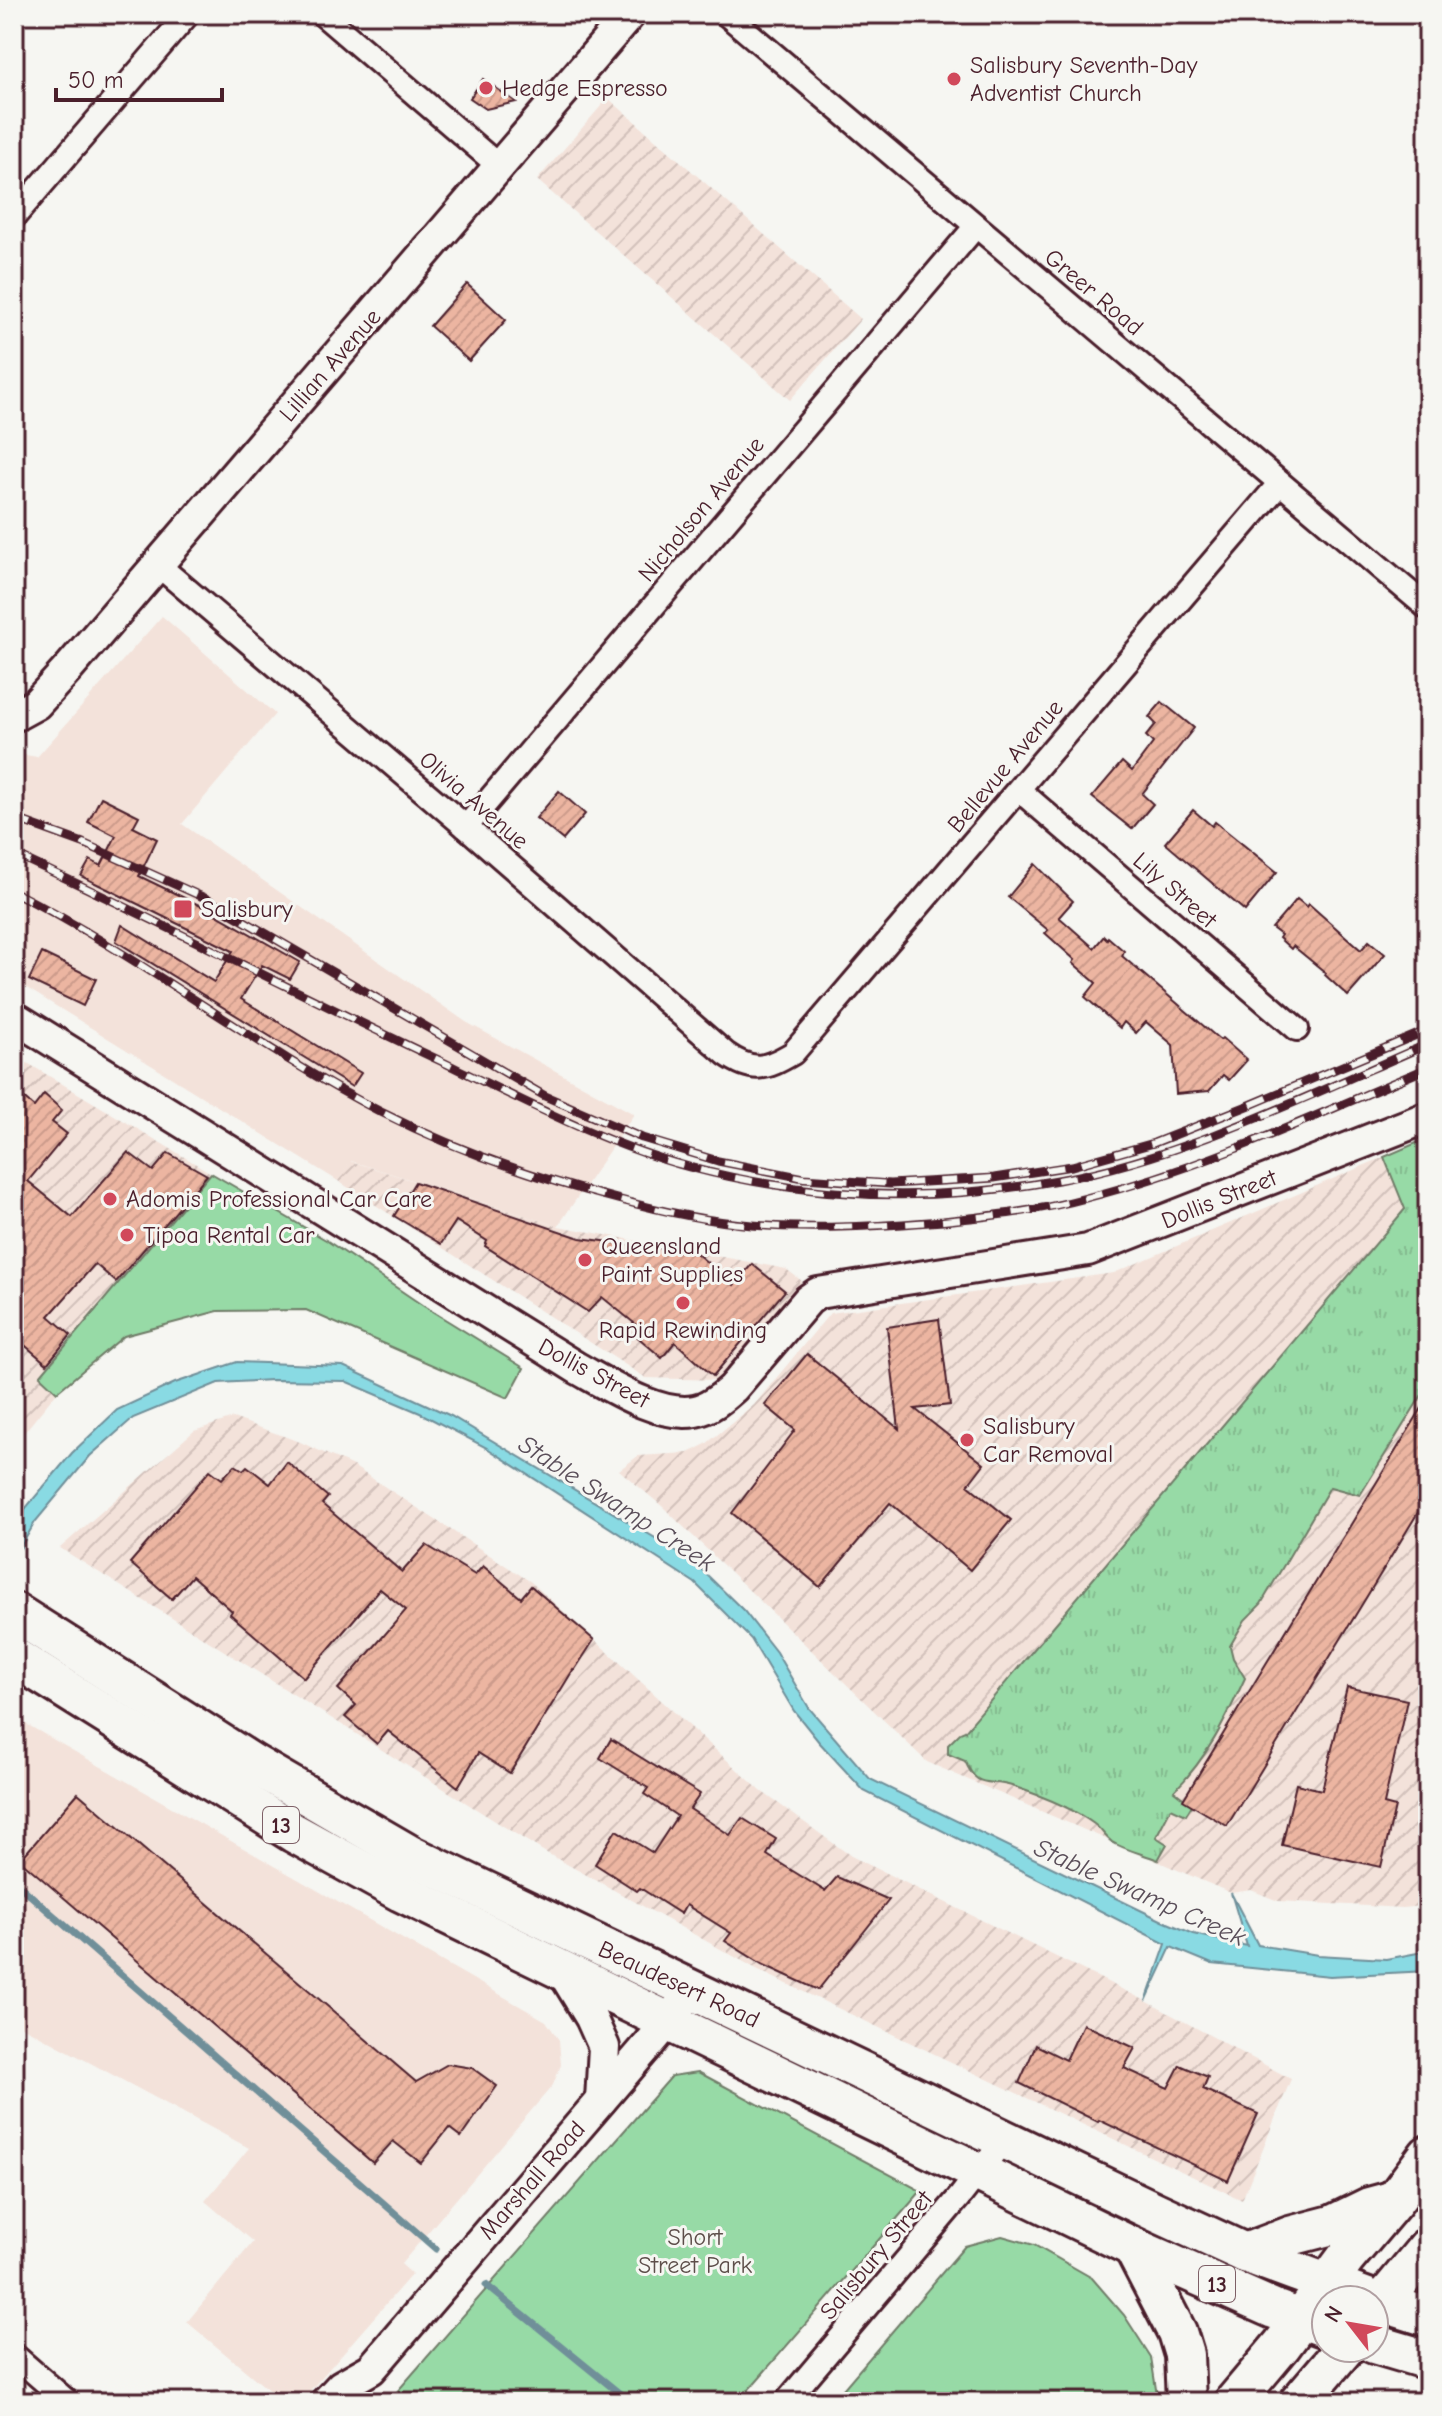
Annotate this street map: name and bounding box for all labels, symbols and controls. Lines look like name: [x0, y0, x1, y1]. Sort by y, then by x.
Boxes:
place label: Salisbury Seventh-Day Adventist Church: [970, 51, 1198, 107]
scale bar: [56, 52, 222, 102]
text: 50 m: [68, 66, 124, 94]
marker: Salisbury Seventh-Day Adventist Church: [945, 70, 963, 88]
place label: Hedge Espresso: [502, 74, 668, 102]
marker: Hedge Espresso: [477, 79, 495, 97]
street label: Greer Road: [1039, 243, 1149, 341]
street label: Lillian Avenue: [273, 303, 387, 427]
street label: Nicholson Avenue: [632, 431, 770, 587]
street label: Bellevue Avenue: [941, 694, 1069, 838]
street label: Olivia Avenue: [414, 745, 534, 855]
street label: Lily Street: [1127, 846, 1223, 935]
place label: Salisbury: [201, 895, 293, 923]
marker: Salisbury: [172, 898, 194, 920]
street label: Dollis Street: [1157, 1163, 1282, 1235]
place label: Adomis Professional Car Care: [126, 1185, 432, 1213]
marker: Adomis Professional Car Care: [101, 1190, 119, 1208]
place label: Tipoa Rental Car: [143, 1221, 315, 1249]
marker: Tipoa Rental Car: [118, 1226, 136, 1244]
place label: Queensland Paint Supplies: [601, 1232, 743, 1288]
marker: Queensland Paint Supplies: [576, 1251, 594, 1269]
marker: Rapid Rewinding: [674, 1294, 692, 1312]
place label: Rapid Rewinding: [599, 1316, 767, 1344]
street label: Dollis Street: [534, 1332, 655, 1414]
place label: Salisbury Car Removal: [983, 1412, 1113, 1468]
water label: Stable Swamp Creek: [513, 1429, 721, 1579]
marker: Salisbury Car Removal: [958, 1431, 976, 1449]
road number: 13: [263, 1807, 299, 1843]
water label: Stable Swamp Creek: [1029, 1833, 1250, 1953]
street label: Beaudesert Road: [594, 1934, 764, 2034]
street label: Marshall Road: [473, 2115, 591, 2245]
street label: Salisbury Street: [814, 2184, 939, 2325]
park label: Short Street Park: [638, 2223, 752, 2279]
road number: 13: [1199, 2266, 1235, 2302]
north arrow: [1310, 2284, 1390, 2364]
text: N: [1319, 2301, 1349, 2327]

